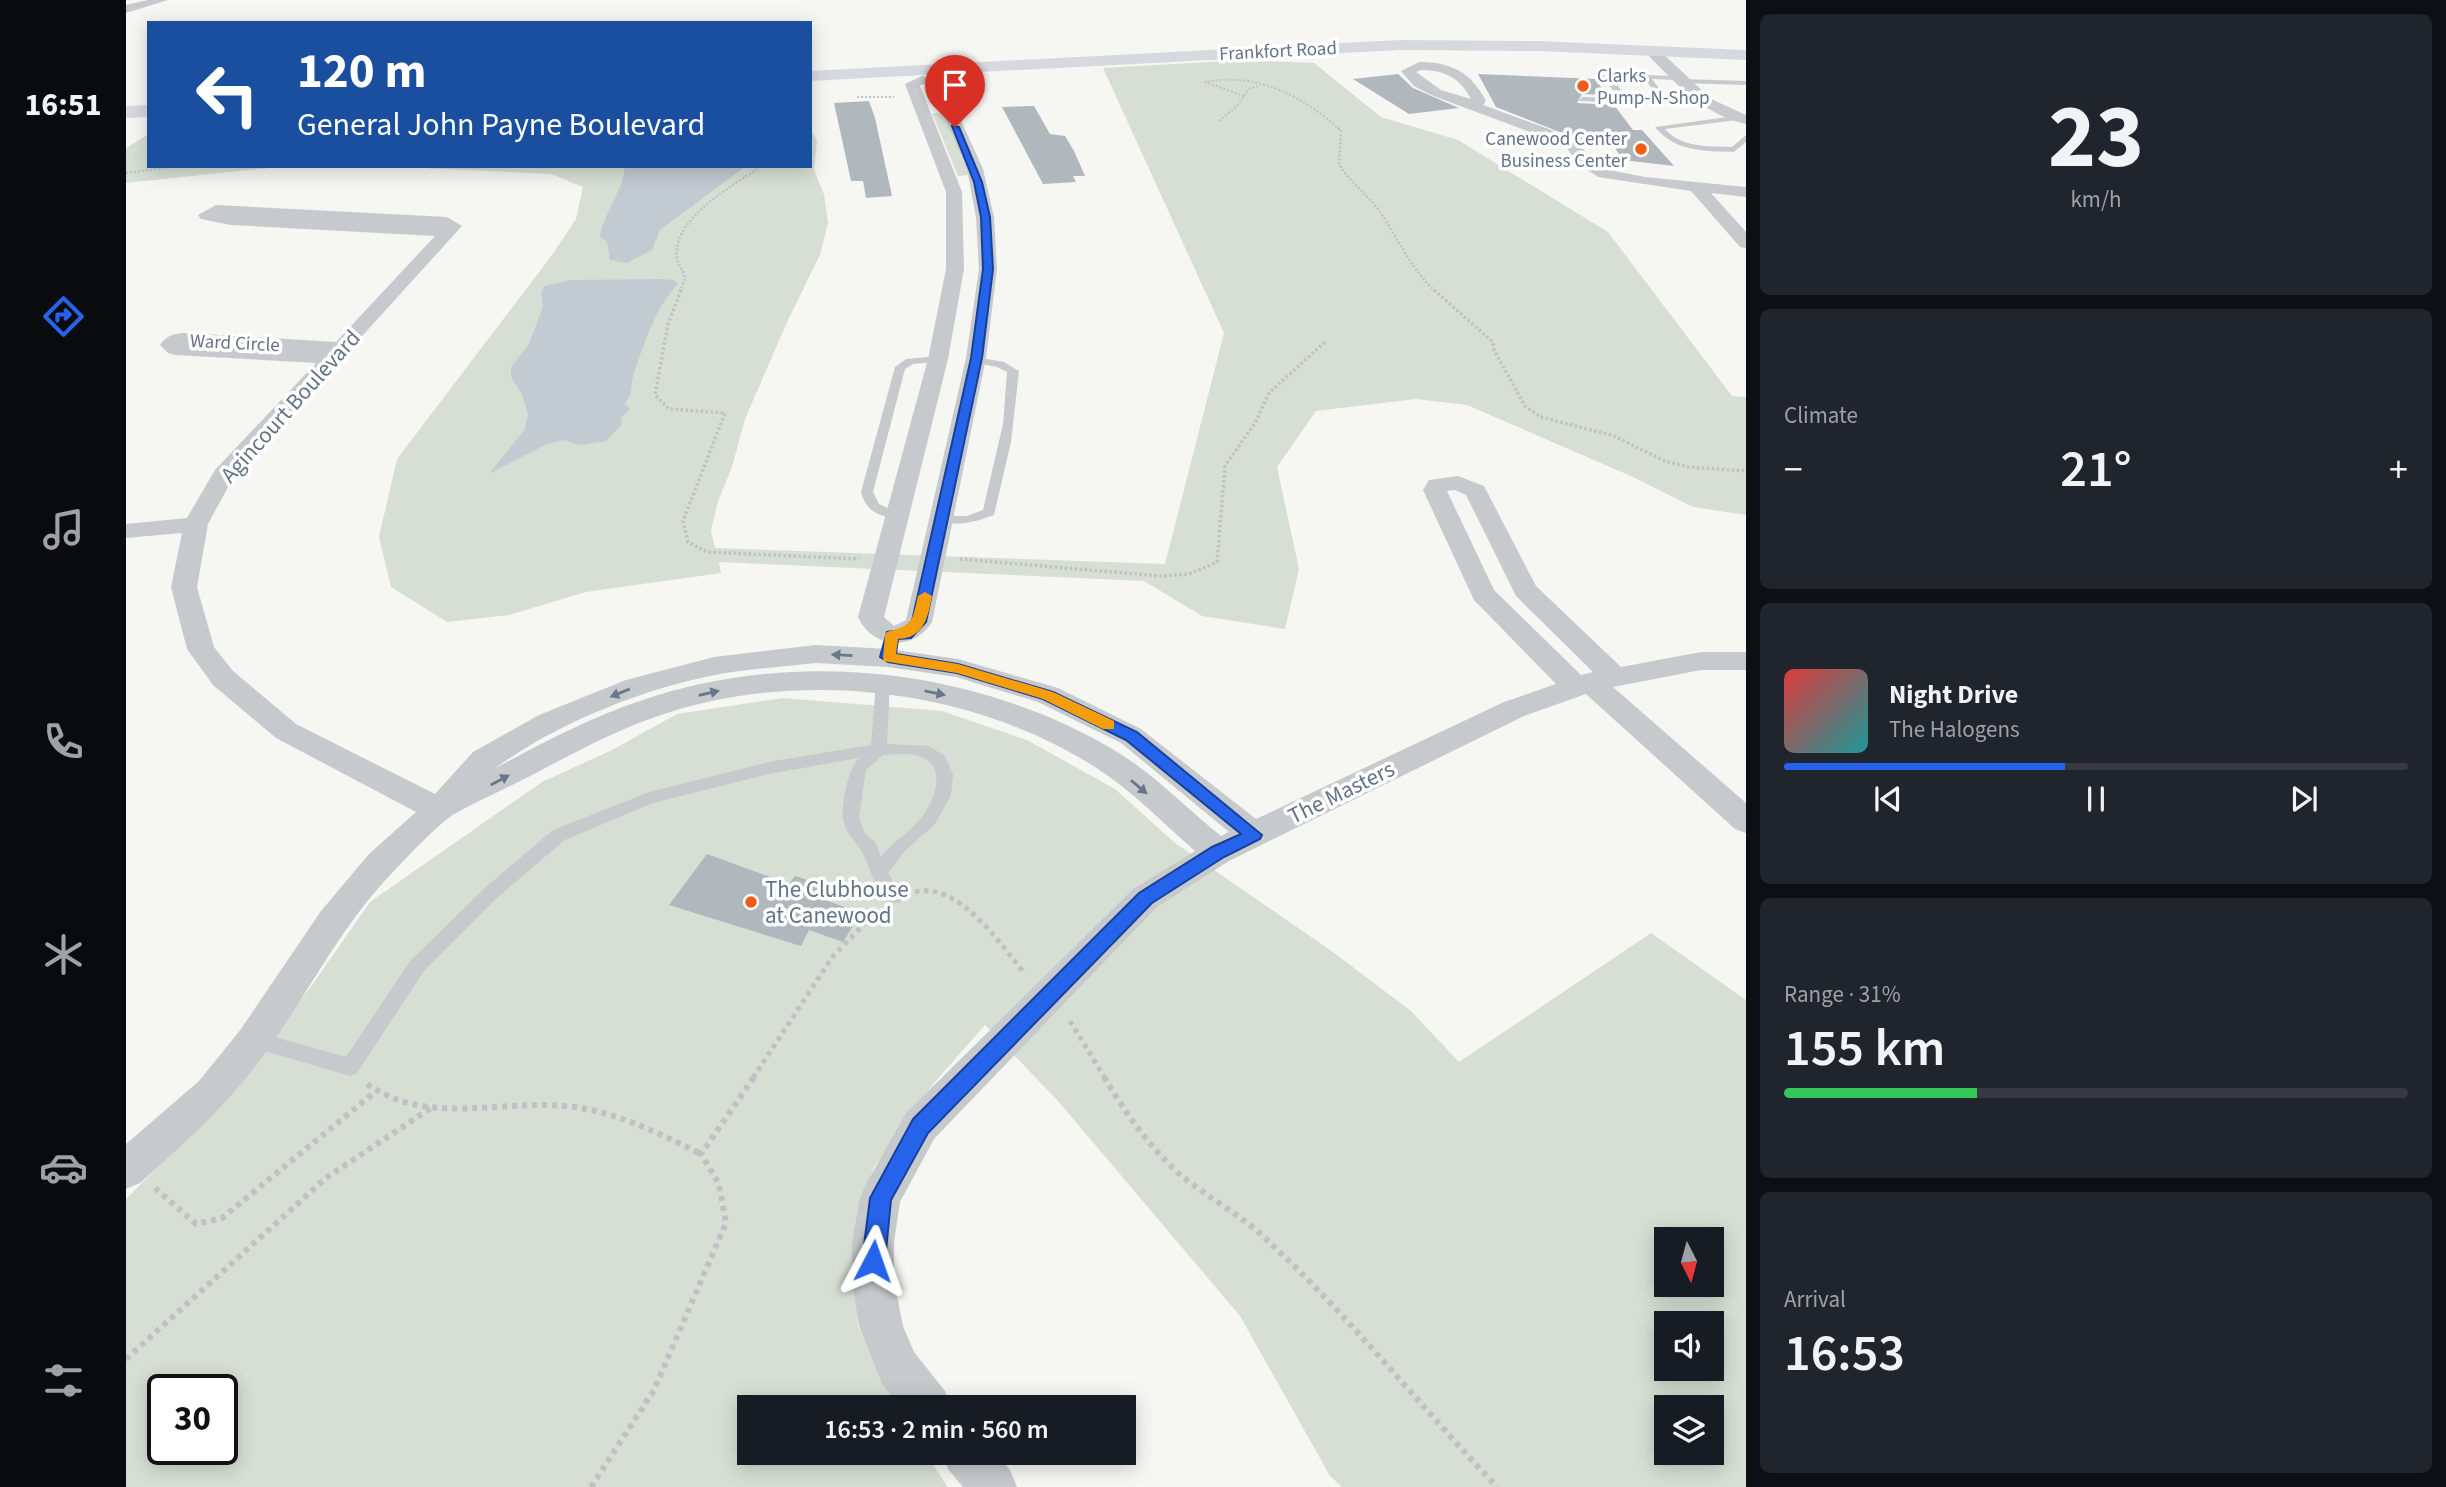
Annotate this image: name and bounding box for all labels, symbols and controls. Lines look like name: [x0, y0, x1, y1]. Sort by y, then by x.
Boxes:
street label: Frankfort Road: [1219, 35, 1338, 68]
text: 120 m: [297, 37, 426, 107]
icon: left: [182, 49, 273, 140]
pin: [925, 55, 985, 127]
place label: Clarks Pump-N-Shop: [1597, 63, 1710, 112]
icon: arrive: [936, 66, 974, 104]
text: 23: [2048, 73, 2144, 202]
marker: Clarks Pump-N-Shop: [1575, 78, 1591, 94]
text: 16:51: [24, 82, 102, 128]
text: General John Payne Boulevard: [297, 102, 705, 148]
place label: Canewood Center Business Center: [1485, 126, 1627, 175]
marker: Canewood Center Business Center: [1633, 141, 1649, 157]
text: km/h: [2070, 183, 2122, 216]
icon: directions: [39, 292, 88, 341]
street label: Agincourt Boulevard: [213, 322, 368, 490]
street label: Ward Circle: [189, 328, 280, 359]
text: Climate: [1784, 399, 1858, 432]
text: 21°: [2060, 433, 2132, 507]
text: −: [1784, 443, 1803, 497]
text: +: [2389, 443, 2408, 497]
icon: music: [39, 505, 88, 554]
one-way arrow: [831, 649, 853, 660]
text: Night Drive: [1889, 676, 2018, 713]
one-way arrow: [698, 687, 720, 698]
one-way arrow: [924, 687, 946, 698]
one-way arrow: [609, 688, 630, 699]
text: The Halogens: [1889, 713, 2020, 746]
icon: phone: [39, 717, 88, 766]
street label: The Masters: [1282, 752, 1400, 832]
one-way arrow: [490, 774, 510, 785]
one-way arrow: [1130, 779, 1148, 794]
icon: previous: [1869, 780, 1907, 818]
icon: pause: [2077, 780, 2115, 818]
icon: next: [2285, 780, 2323, 818]
place label: The Clubhouse at Canewood: [765, 873, 909, 932]
marker: The Clubhouse at Canewood: [743, 894, 759, 910]
icon: climate: [39, 930, 88, 979]
text: Range · 31%: [1784, 978, 1901, 1011]
text: 155 km: [1784, 1012, 1945, 1086]
icon: car: [39, 1143, 88, 1192]
position arrow: [836, 1224, 910, 1298]
north arrow: [1654, 1227, 1724, 1297]
map controls: [1654, 1227, 1724, 1465]
text: Arrival: [1784, 1283, 1846, 1316]
button: sound: [1654, 1311, 1724, 1381]
text: 16:53: [1784, 1317, 1905, 1391]
icon: filters: [39, 1356, 88, 1405]
speed limit sign: 30: [147, 1374, 238, 1465]
button: layers: [1654, 1395, 1724, 1465]
text: 16:53 · 2 min · 560 m: [824, 1411, 1049, 1448]

